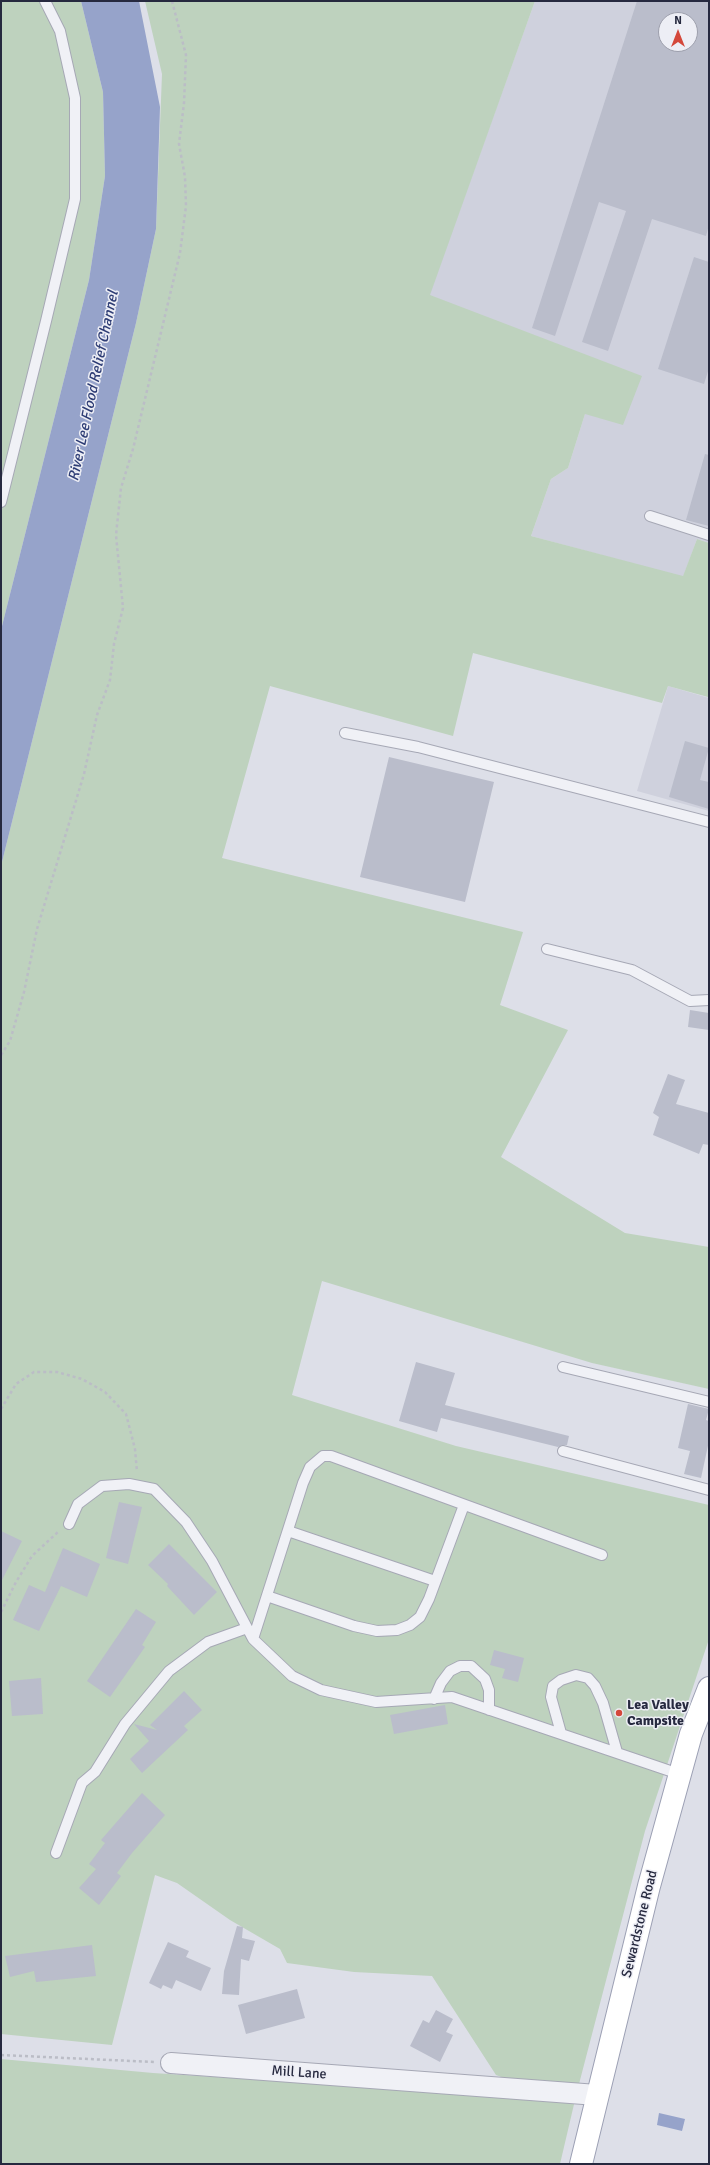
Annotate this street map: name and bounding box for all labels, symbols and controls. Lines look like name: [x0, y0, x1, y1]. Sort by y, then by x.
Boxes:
north arrow: [658, 12, 698, 52]
text: N: [674, 14, 682, 27]
water label: River Lee Flood Relief Channel: [65, 289, 123, 483]
place label: Lea Valley Campsite: [627, 1697, 689, 1730]
marker: Lea Valley Campsite: [614, 1708, 624, 1718]
street label: Sewardstone Road: [619, 1869, 661, 1979]
street label: Mill Lane: [271, 2063, 327, 2083]

